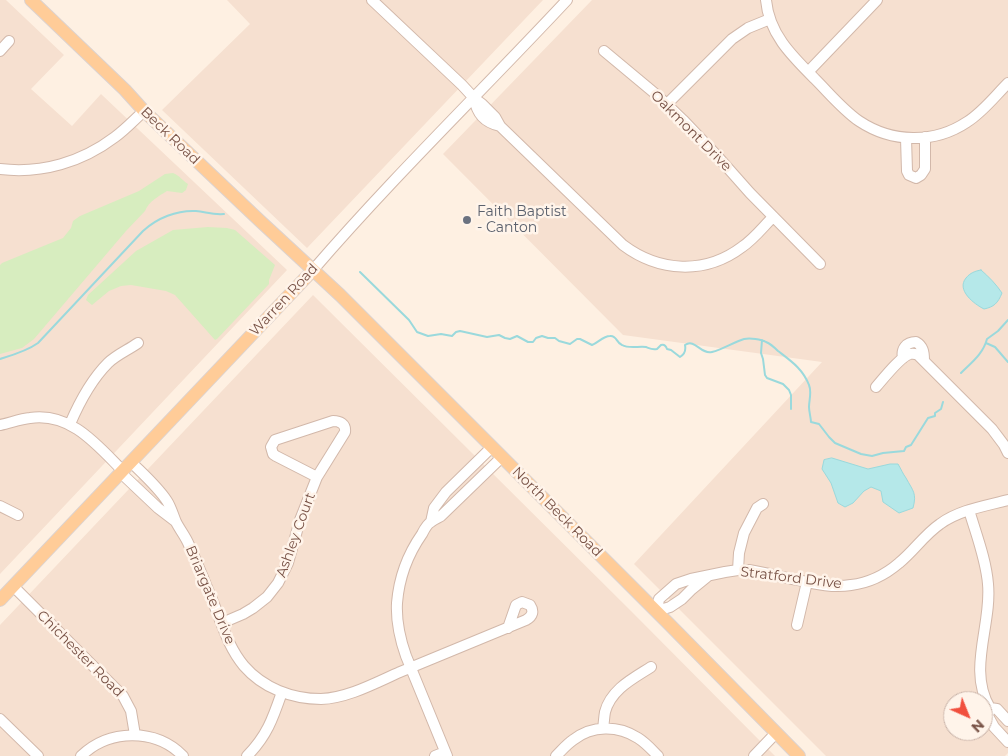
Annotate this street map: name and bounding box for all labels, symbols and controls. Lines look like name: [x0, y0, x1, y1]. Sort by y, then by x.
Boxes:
street label: Oakmont Drive: [647, 87, 735, 175]
street label: Beck Road: [137, 104, 203, 168]
place label: Faith Baptist - Canton: [477, 204, 567, 236]
marker: Faith Baptist - Canton: [461, 214, 473, 226]
street label: Warren Road: [246, 261, 322, 339]
street label: North Beck Road: [509, 464, 605, 560]
street label: Ashley Court: [273, 490, 319, 580]
street label: Briargate Drive: [182, 543, 238, 647]
street label: Stratford Drive: [739, 563, 843, 593]
street label: Chichester Road: [33, 607, 127, 701]
north arrow: [943, 691, 993, 741]
text: N: [967, 716, 988, 736]

